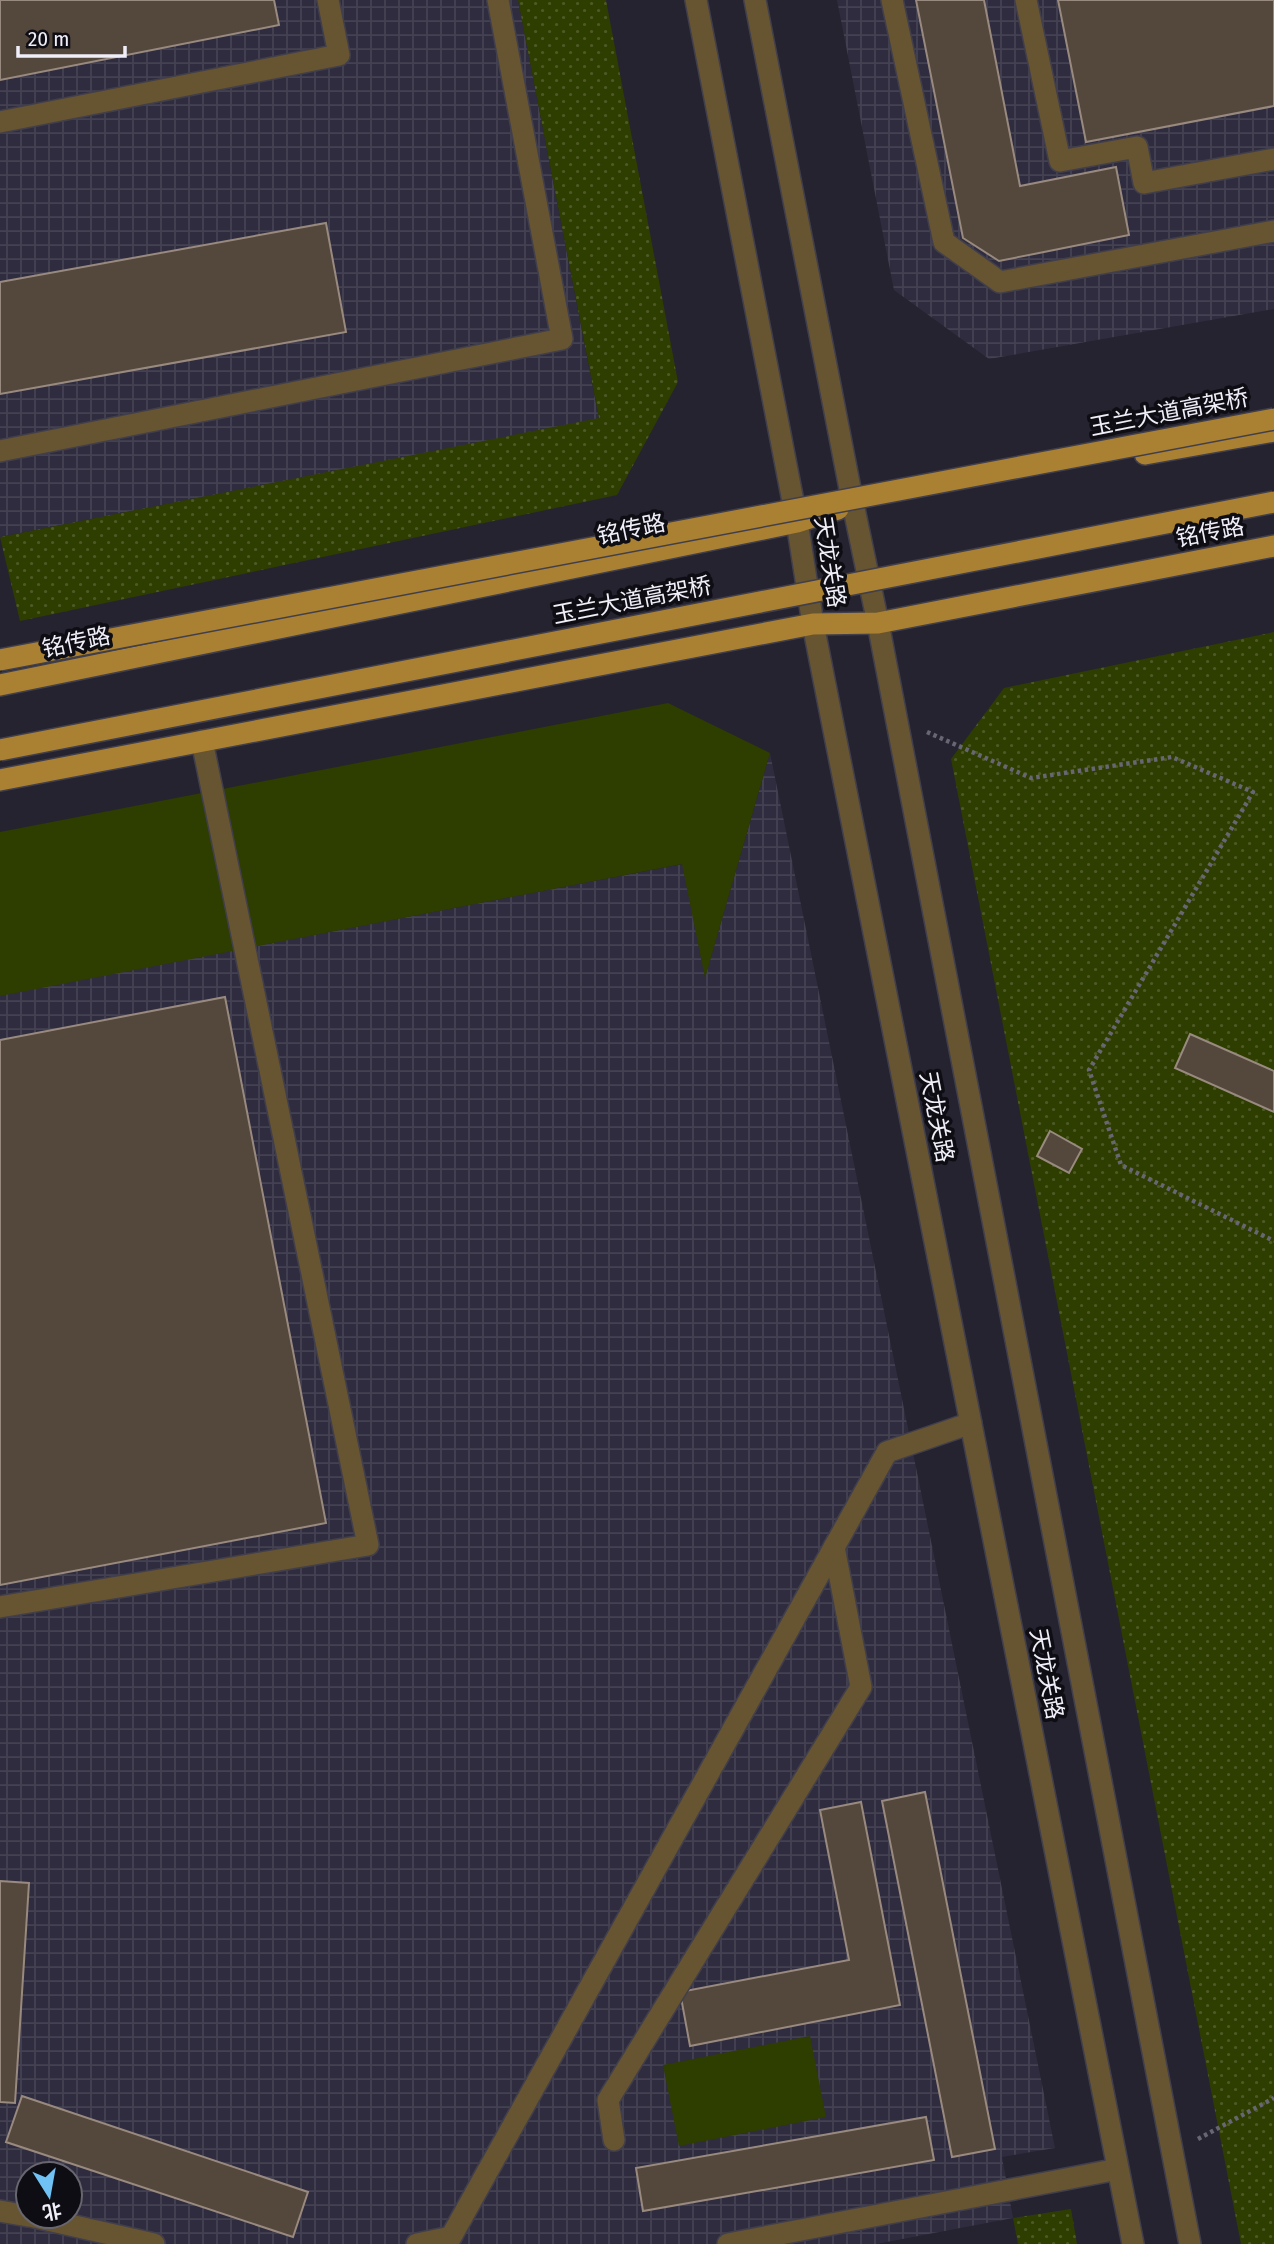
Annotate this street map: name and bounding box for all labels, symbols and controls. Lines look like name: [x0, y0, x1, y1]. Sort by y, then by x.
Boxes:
scale bar: [18, 14, 124, 58]
text: 20 m: [28, 26, 69, 52]
street label: 玉兰大道高架桥: [1087, 383, 1251, 441]
street label: 铭传路: [594, 508, 668, 550]
street label: 铭传路: [1173, 512, 1247, 552]
street label: 天龙关路: [809, 514, 851, 610]
street label: 玉兰大道高架桥: [550, 571, 714, 629]
street label: 铭传路: [39, 621, 113, 663]
street label: 天龙关路: [914, 1069, 960, 1165]
street label: 天龙关路: [1024, 1626, 1070, 1722]
north arrow: [14, 2160, 84, 2230]
text: 北: [41, 2198, 64, 2224]

